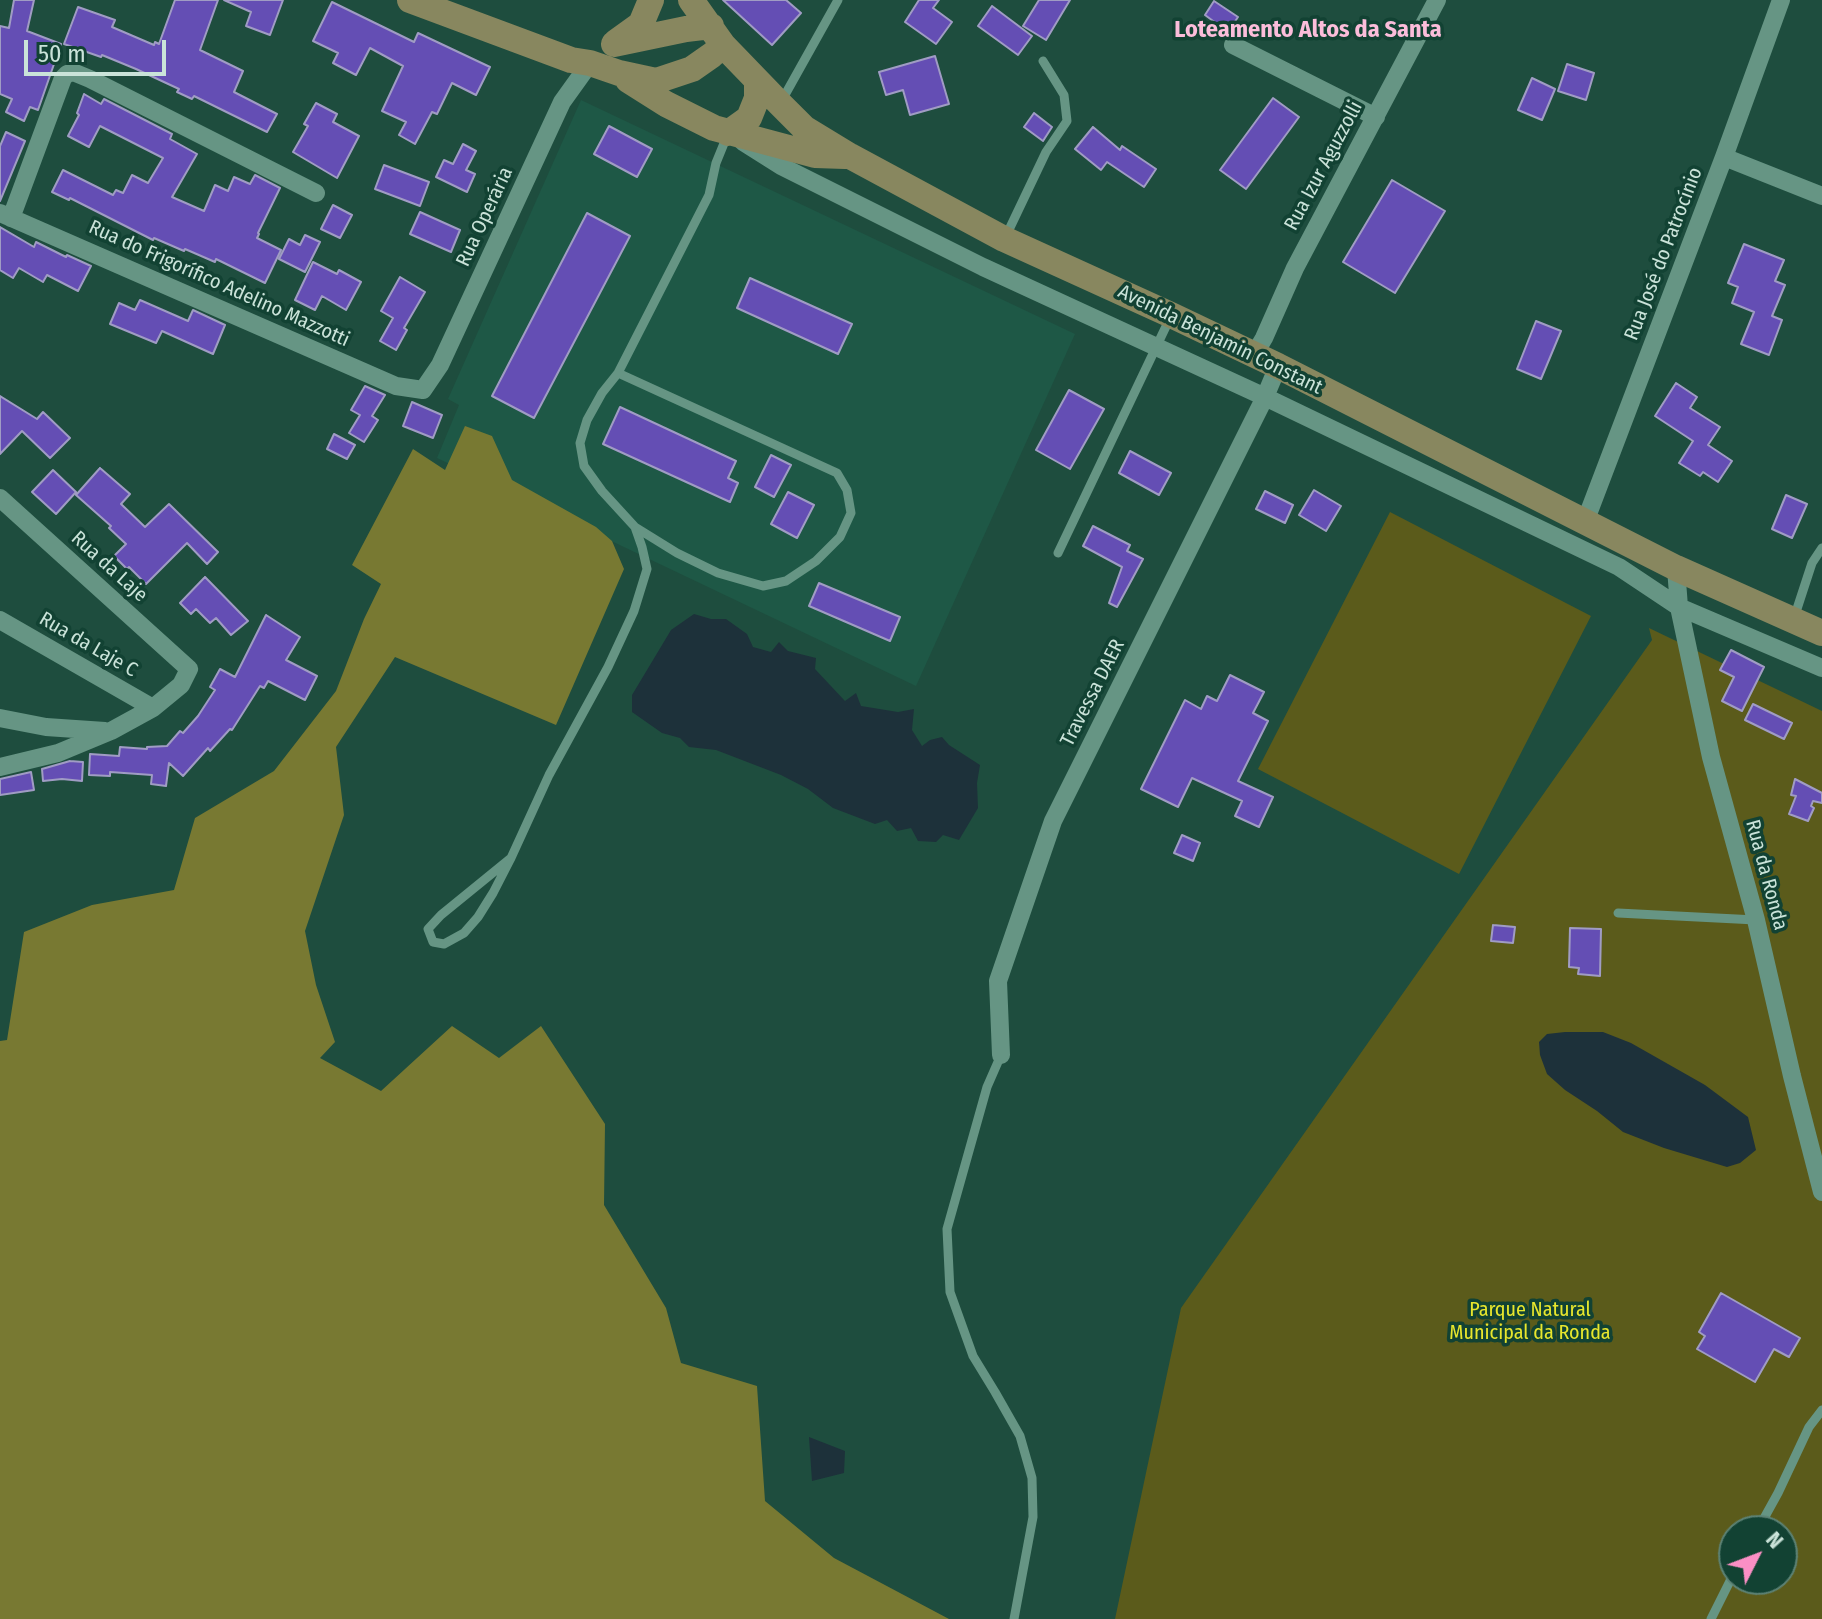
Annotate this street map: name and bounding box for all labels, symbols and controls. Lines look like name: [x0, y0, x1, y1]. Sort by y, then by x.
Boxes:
district label: Loteamento Altos da Santa: [1174, 16, 1442, 44]
scale bar: [28, 24, 170, 74]
text: 50 m: [38, 40, 86, 68]
street label: Rua Izur Aguzzolli: [1280, 97, 1368, 235]
street label: Rua Operária: [452, 163, 518, 271]
street label: Rua José do Patrocínio: [1620, 164, 1708, 344]
street label: Rua do Frigorífico Adelino Mazzotti: [85, 216, 353, 352]
street label: Avenida Benjamin Constant: [1114, 280, 1326, 400]
street label: Rua da Laje: [66, 527, 152, 607]
street label: Rua da Laje C: [35, 607, 141, 683]
street label: Travessa DAER: [1056, 636, 1130, 750]
street label: Rua da Ronda: [1740, 817, 1792, 933]
park label: Parque Natural Municipal da Ronda: [1449, 1298, 1611, 1345]
north arrow: [1718, 1515, 1798, 1595]
text: N: [1760, 1526, 1789, 1554]

